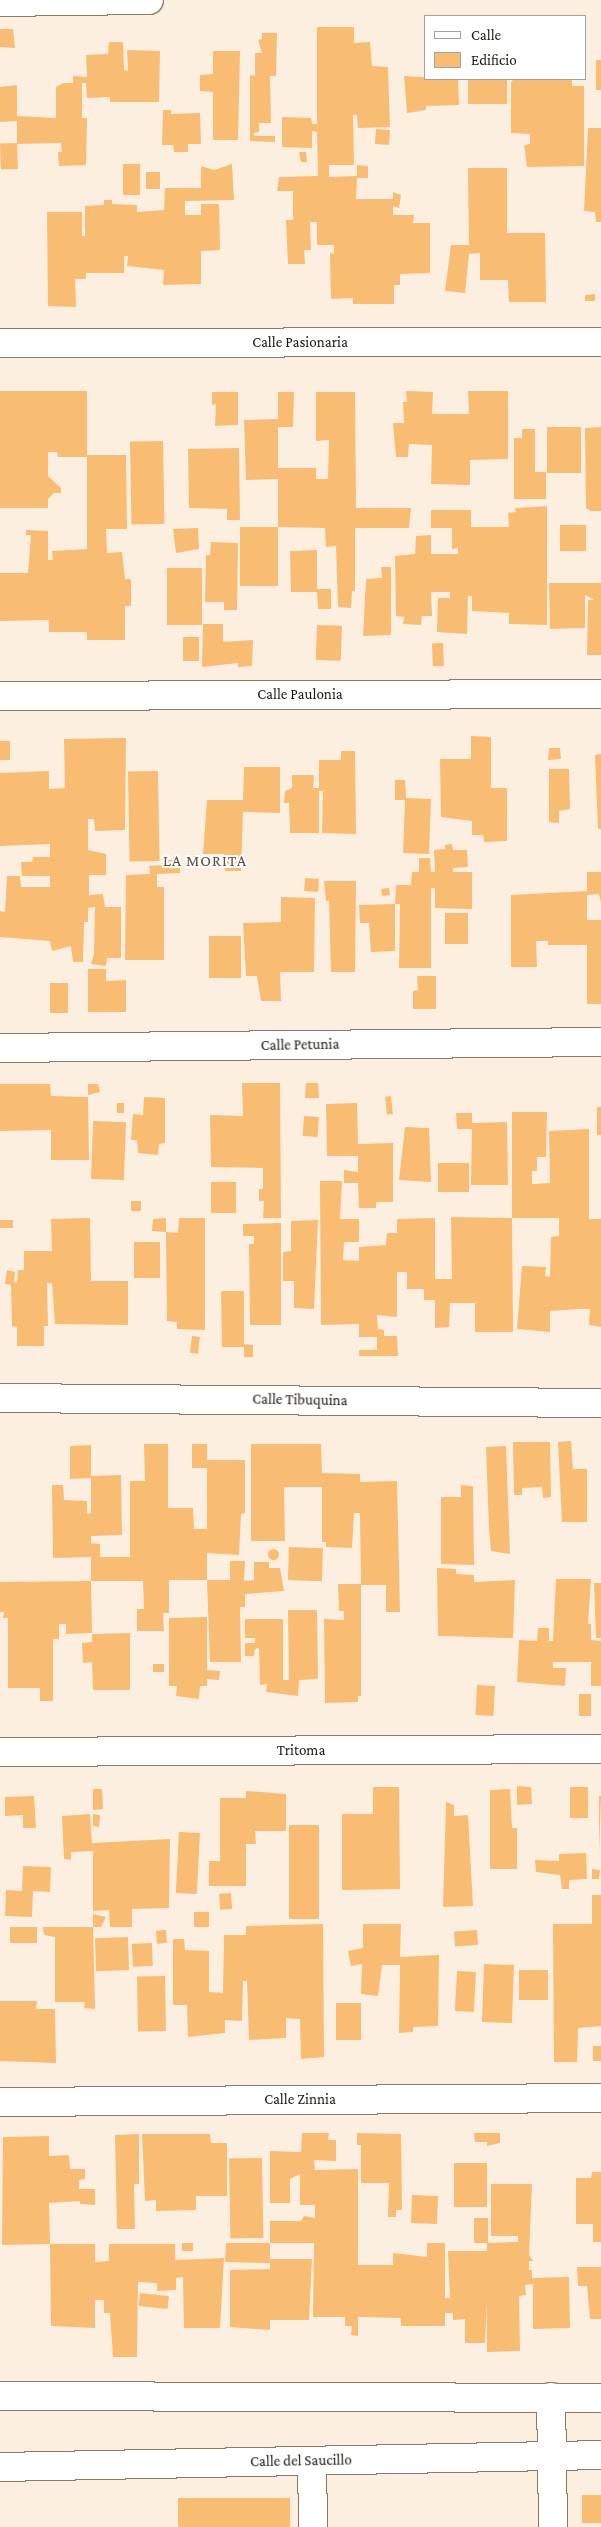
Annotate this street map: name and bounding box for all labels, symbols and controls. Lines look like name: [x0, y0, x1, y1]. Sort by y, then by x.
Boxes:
legend: [424, 15, 586, 80]
text: Calle: [471, 27, 501, 43]
text: Edificio: [471, 52, 517, 68]
street label: Calle Pasionaria: [252, 334, 348, 352]
street label: Calle Paulonia: [257, 686, 343, 704]
district label: LA MORITA: [162, 851, 248, 871]
street label: Calle Petunia: [261, 1035, 339, 1055]
street label: Calle Tibuquina: [252, 1390, 348, 1410]
street label: Tritoma: [277, 1742, 325, 1760]
street label: Calle Zinnia: [264, 2091, 336, 2109]
street label: Calle del Saucillo: [250, 2451, 352, 2471]

